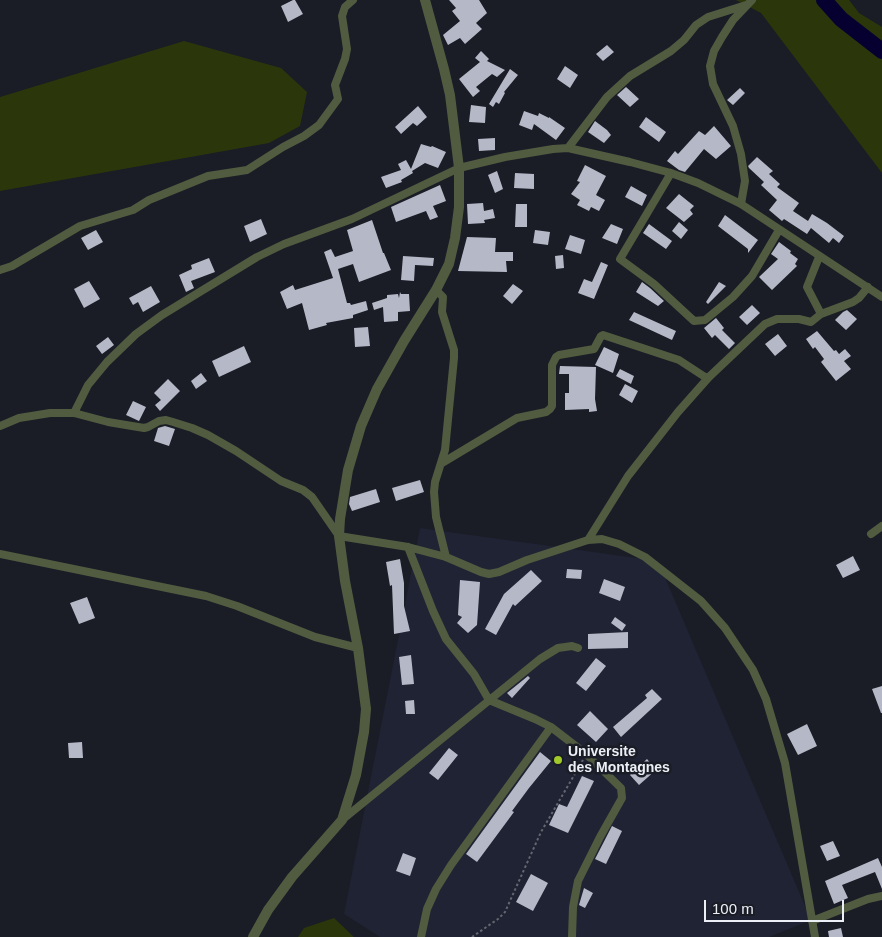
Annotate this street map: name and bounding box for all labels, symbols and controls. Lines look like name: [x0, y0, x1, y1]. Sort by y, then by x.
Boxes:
place label: Universite des Montagnes: [568, 744, 670, 776]
marker: Universite des Montagnes: [552, 754, 564, 766]
scale bar: [707, 890, 847, 922]
text: 100 m: [712, 900, 754, 917]

